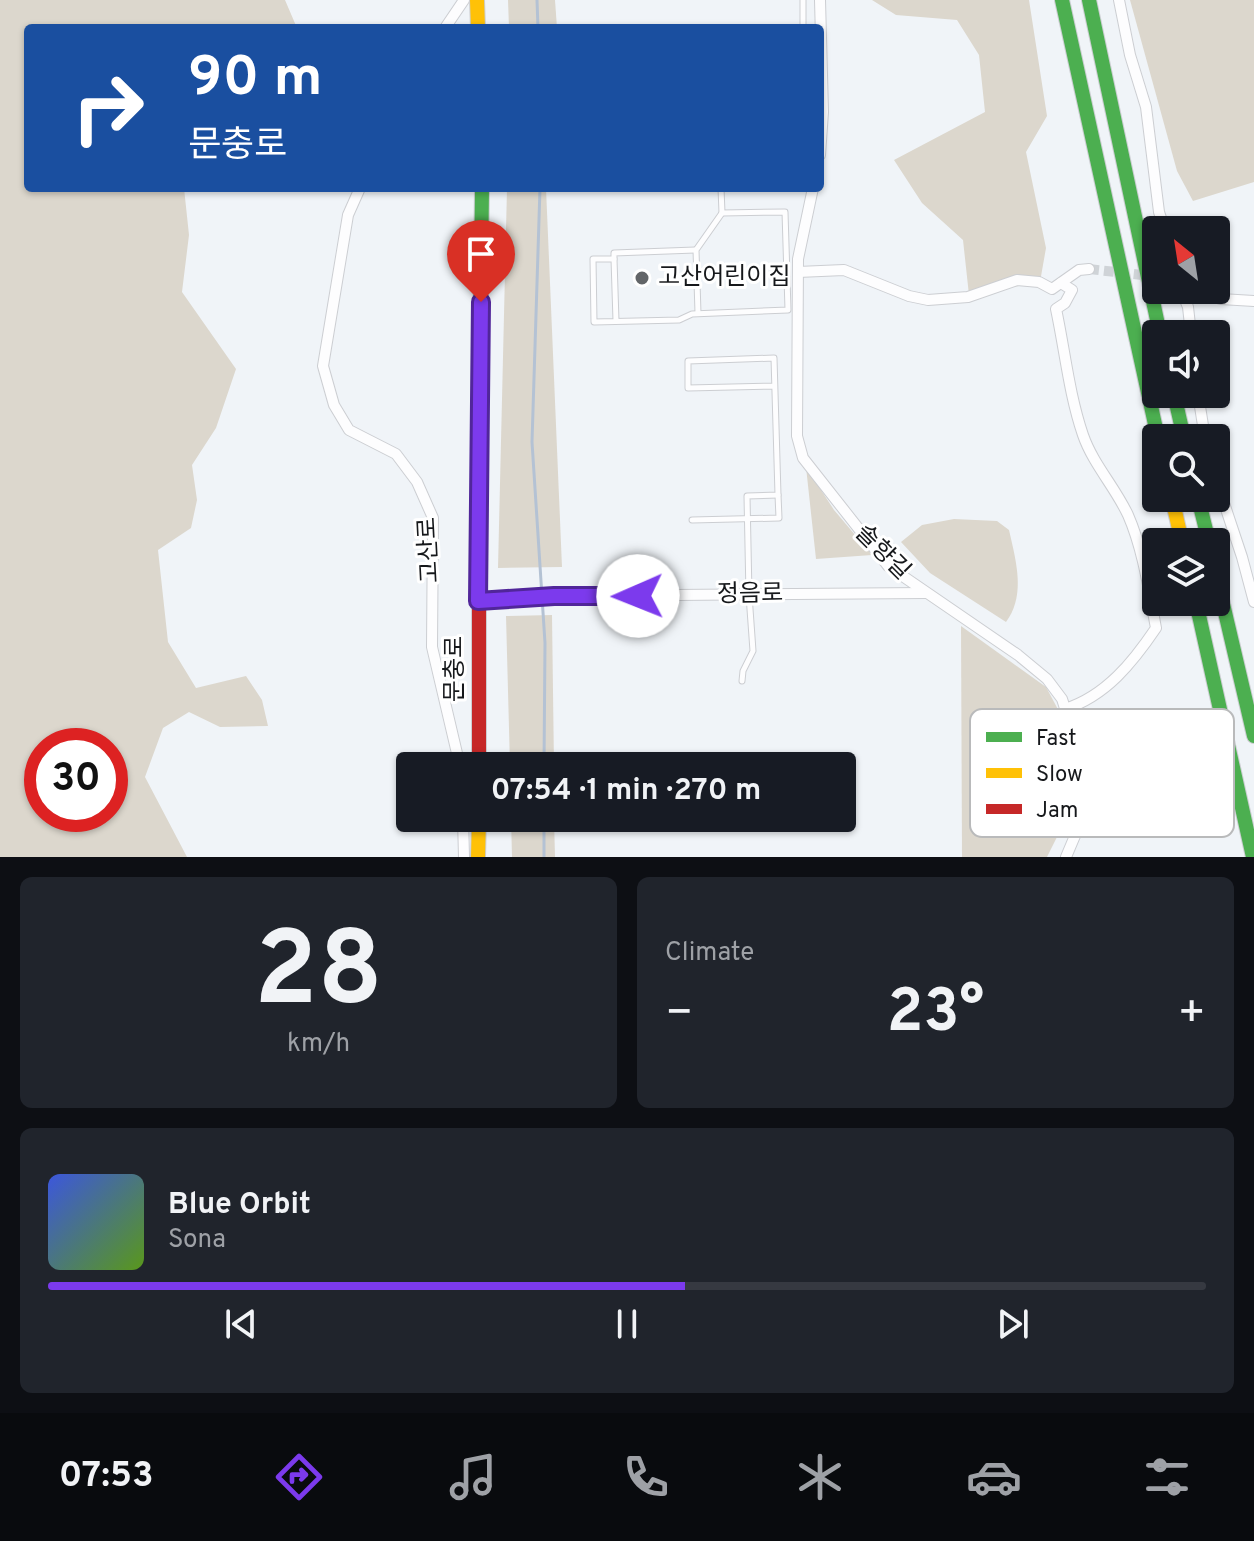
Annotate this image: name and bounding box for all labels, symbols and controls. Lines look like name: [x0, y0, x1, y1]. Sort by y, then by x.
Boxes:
text: 90 m: [188, 45, 323, 115]
icon: right: [56, 56, 160, 160]
text: 문충로: [188, 124, 287, 170]
north arrow: [1142, 216, 1230, 304]
map controls: [1142, 216, 1230, 616]
pin: [447, 220, 515, 302]
icon: arrive: [459, 232, 503, 276]
place label: 고산어린이집: [658, 263, 790, 293]
marker: 고산어린이집: [633, 269, 651, 287]
button: sound: [1142, 320, 1230, 408]
button: search: [1142, 424, 1230, 512]
street label: 고산로: [413, 516, 447, 584]
street label: 솔향길: [848, 519, 916, 587]
button: layers: [1142, 528, 1230, 616]
position arrow: [596, 554, 680, 638]
street label: 정음로: [717, 579, 783, 611]
street label: 문충로: [441, 636, 471, 702]
legend: [970, 709, 1234, 837]
text: Fast: [1036, 726, 1077, 753]
speed limit sign: 30: [24, 728, 128, 832]
text: Slow: [1036, 762, 1083, 789]
text: 07:54 · 1 min · 270 m: [491, 773, 761, 810]
text: Jam: [1036, 798, 1079, 825]
text: 28: [254, 910, 383, 1042]
text: Climate: [665, 937, 754, 970]
text: 23°: [887, 977, 984, 1053]
text: −: [665, 987, 693, 1043]
text: +: [1178, 987, 1206, 1043]
text: km/h: [287, 1028, 350, 1061]
text: Blue Orbit: [168, 1187, 311, 1224]
text: Sona: [168, 1224, 226, 1257]
icon: previous: [219, 1302, 263, 1346]
icon: pause: [605, 1302, 649, 1346]
icon: next: [991, 1302, 1035, 1346]
icon: directions: [271, 1449, 327, 1505]
icon: music: [445, 1449, 501, 1505]
icon: phone: [618, 1449, 674, 1505]
icon: climate: [792, 1449, 848, 1505]
icon: car: [966, 1449, 1022, 1505]
icon: filters: [1139, 1449, 1195, 1505]
text: 07:53: [59, 1454, 153, 1500]

